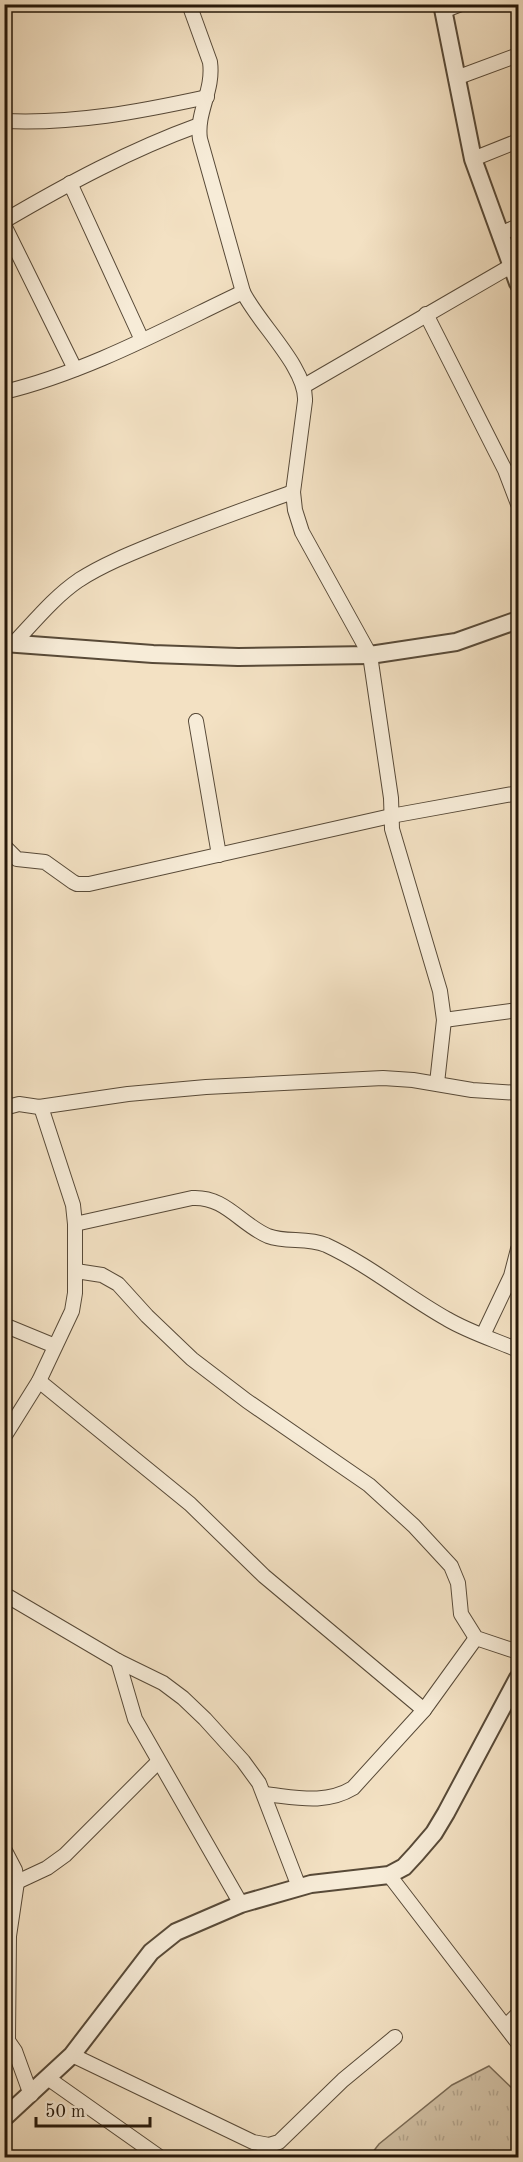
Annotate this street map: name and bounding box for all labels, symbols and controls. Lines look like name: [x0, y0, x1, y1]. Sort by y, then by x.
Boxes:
scale bar: [36, 2090, 150, 2128]
text: 50 m: [45, 2103, 85, 2121]

